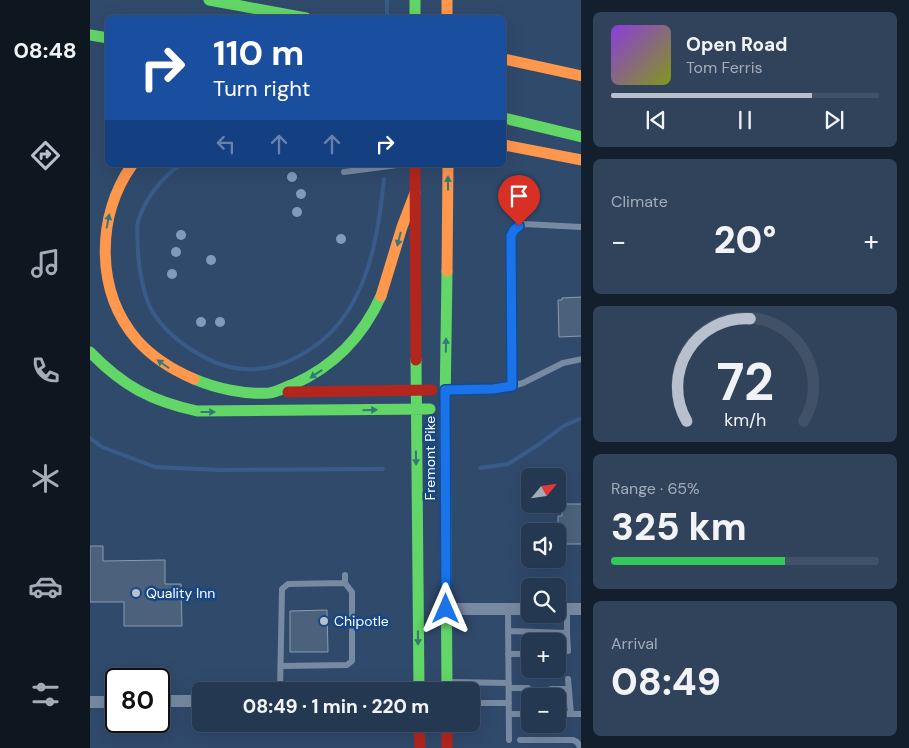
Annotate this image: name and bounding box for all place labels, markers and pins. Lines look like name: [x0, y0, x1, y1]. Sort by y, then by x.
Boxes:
pin: [498, 175, 540, 226]
place label: Quality Inn: [146, 584, 215, 602]
marker: Quality Inn: [130, 587, 142, 599]
place label: Chipotle: [334, 612, 389, 630]
marker: Chipotle: [318, 615, 330, 627]

